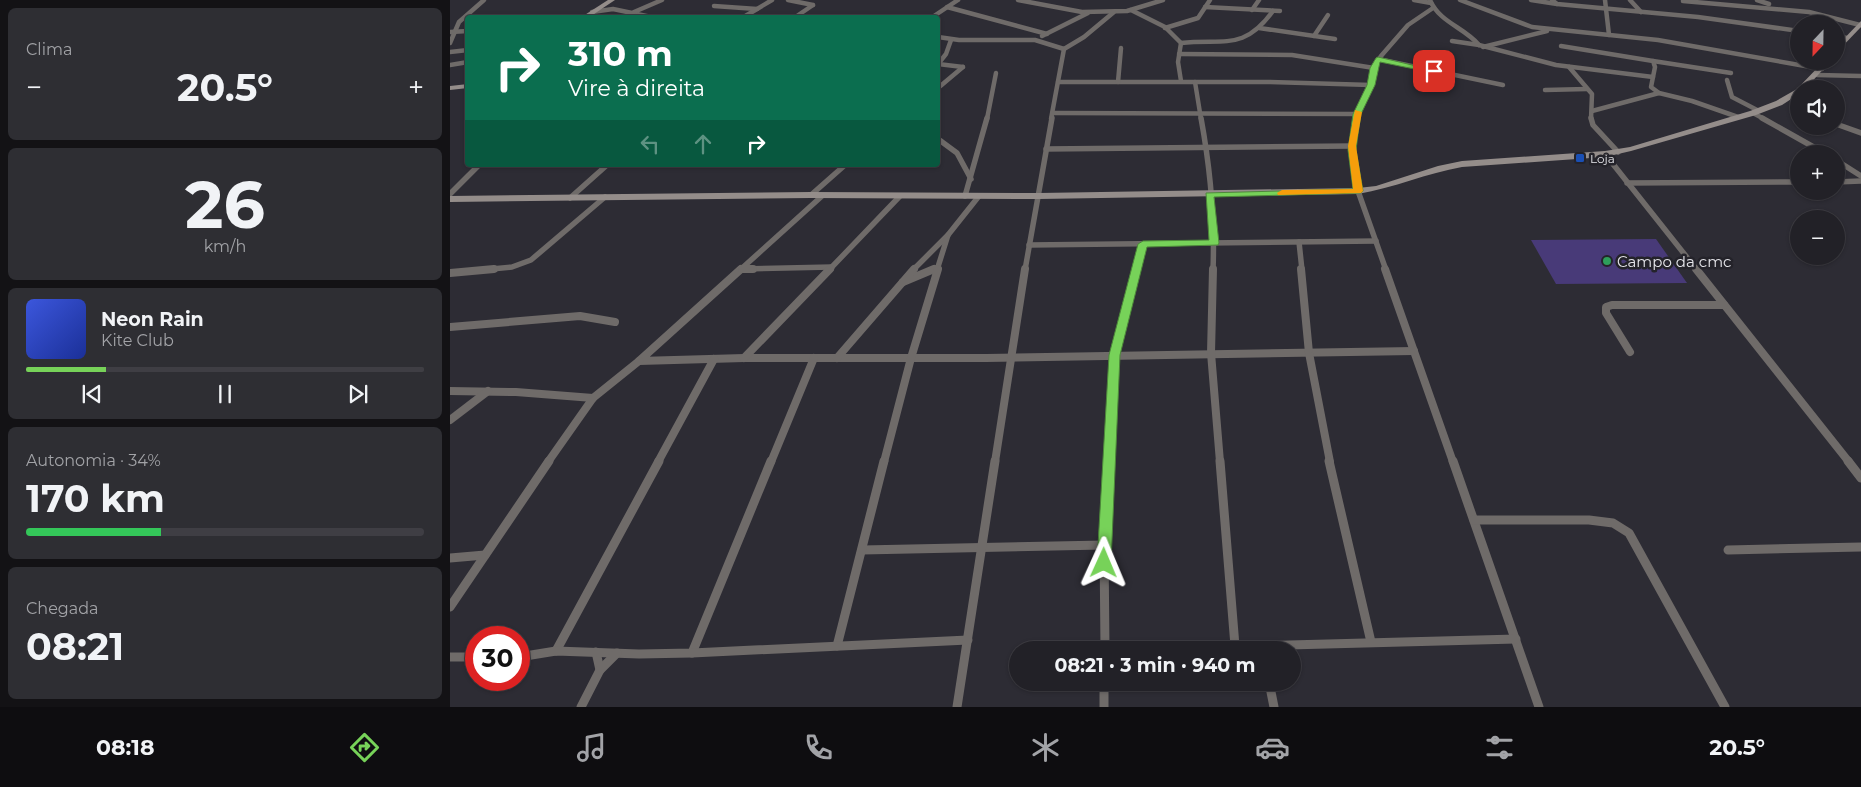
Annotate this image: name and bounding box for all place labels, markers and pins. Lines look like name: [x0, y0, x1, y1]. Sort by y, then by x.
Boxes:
pin: [1413, 50, 1455, 92]
place label: Loja: [1590, 151, 1615, 166]
marker: Loja: [1574, 152, 1586, 164]
place label: Campo da cmc: [1617, 252, 1732, 271]
marker: Campo da cmc: [1601, 255, 1613, 267]

